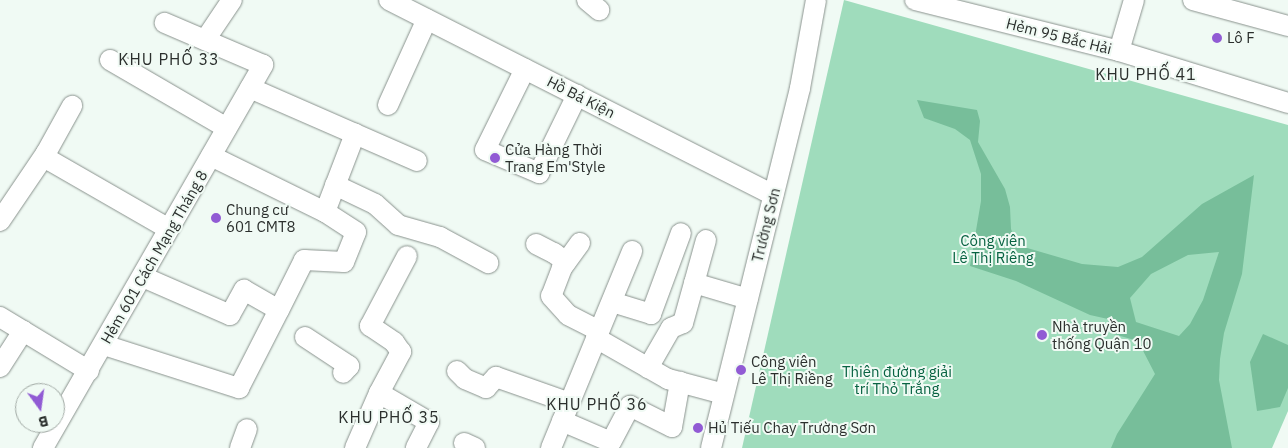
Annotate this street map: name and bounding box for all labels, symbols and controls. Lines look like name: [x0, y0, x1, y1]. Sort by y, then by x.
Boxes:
street label: Hẻm 95 Bắc Hải: [1004, 14, 1114, 58]
place label: Lô F: [1227, 29, 1255, 47]
marker: Lô F: [1211, 32, 1223, 44]
district label: KHU PHỐ 33: [117, 49, 221, 69]
district label: KHU PHỐ 41: [1094, 64, 1198, 84]
street label: Hồ Bá Kiện: [544, 72, 618, 122]
place label: Cửa Hàng Thời Trang Em'Style: [505, 140, 605, 175]
marker: Cửa Hàng Thời Trang Em'Style: [489, 152, 501, 164]
street label: Hẻm 601 Cách Mạng Tháng 8: [97, 167, 211, 347]
street label: Trường Sơn: [748, 186, 784, 264]
place label: Chung cư 601 CMT8: [226, 200, 296, 235]
marker: Chung cư 601 CMT8: [210, 212, 222, 224]
park label: Công viên Lê Thị Riêng: [952, 231, 1034, 266]
place label: Nhà truyền thống Quận 10: [1052, 317, 1151, 352]
marker: Nhà truyền thống Quận 10: [1036, 329, 1048, 341]
place label: Công viên Lê Thị Riềng: [751, 352, 833, 387]
park label: Thiên đường giải trí Thỏ Trắng: [842, 362, 952, 397]
marker: Công viên Lê Thị Riềng: [735, 364, 747, 376]
north arrow: [15, 383, 65, 433]
district label: KHU PHỐ 36: [545, 394, 649, 414]
district label: KHU PHỐ 35: [337, 407, 441, 427]
text: B: [37, 412, 50, 431]
place label: Hủ Tiếu Chay Trường Sơn: [708, 419, 876, 437]
marker: Hủ Tiếu Chay Trường Sơn: [692, 422, 704, 434]

